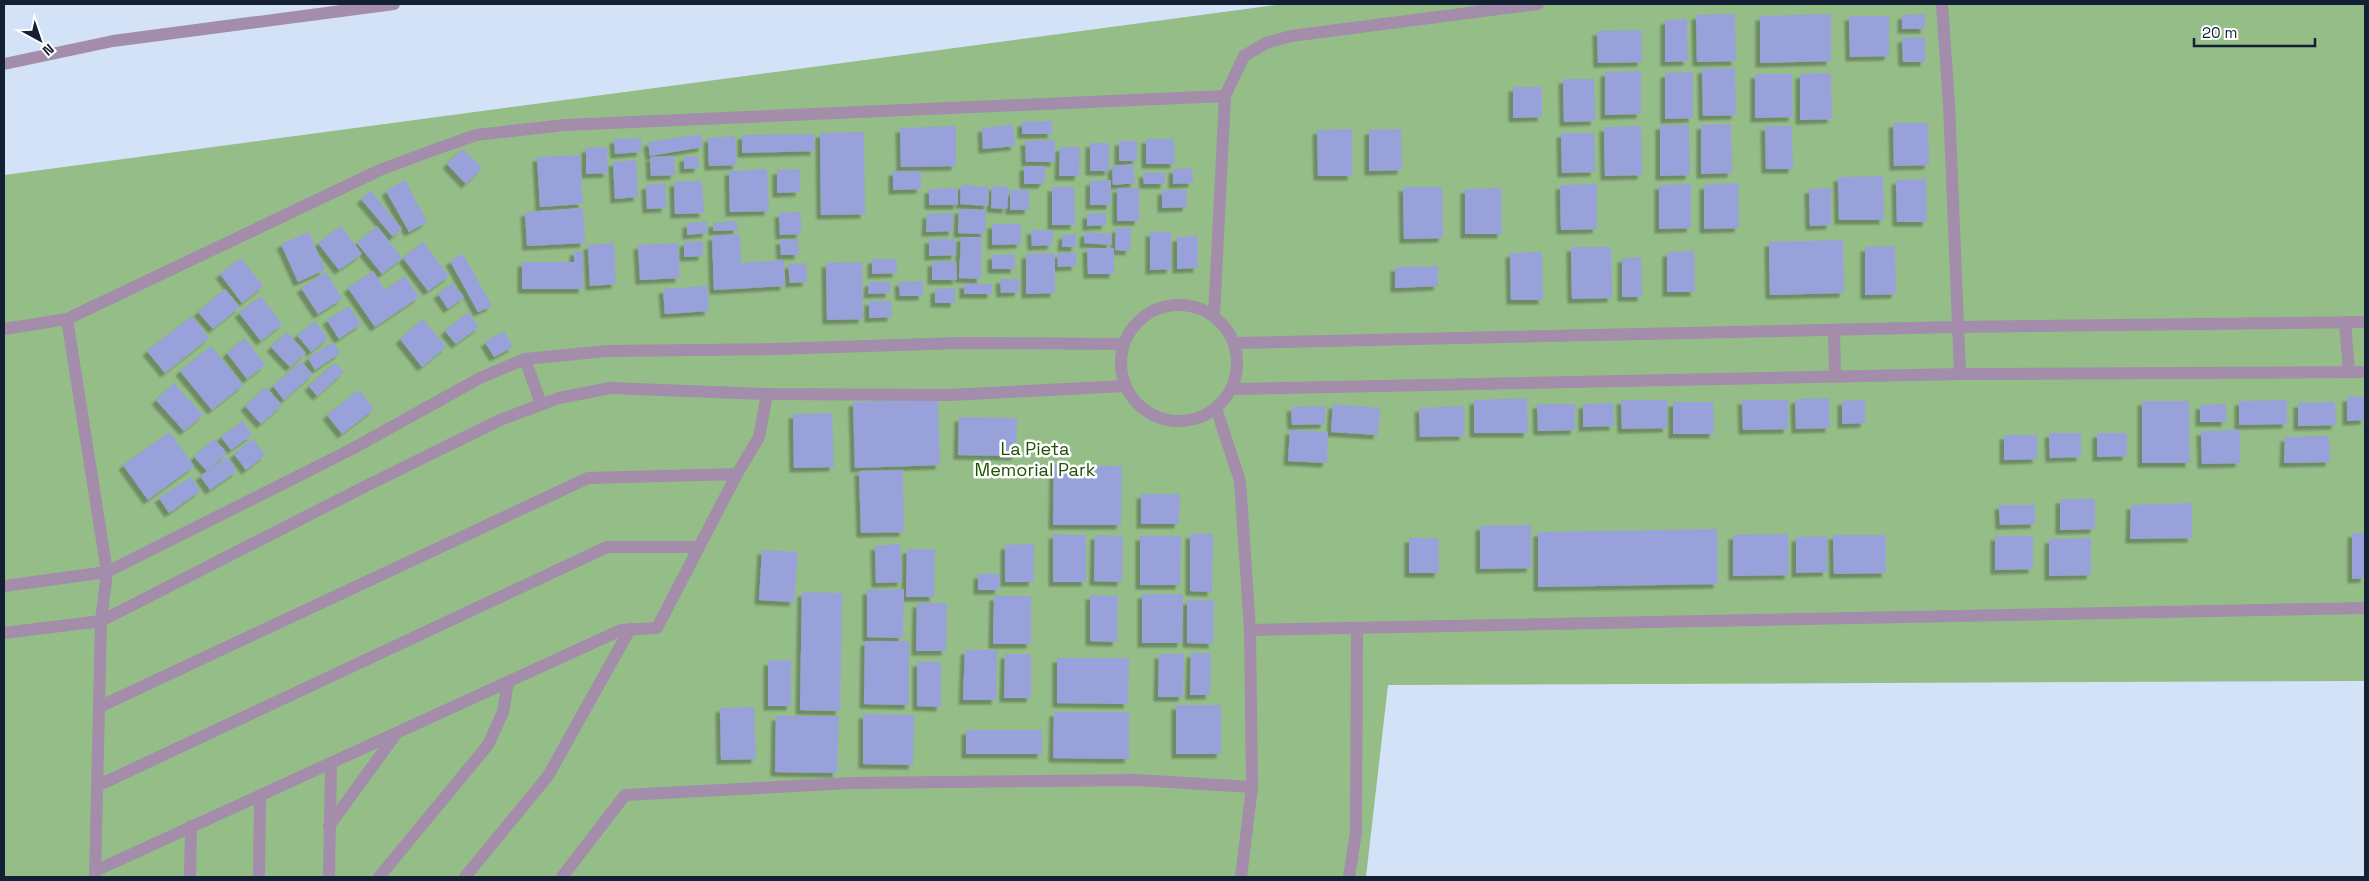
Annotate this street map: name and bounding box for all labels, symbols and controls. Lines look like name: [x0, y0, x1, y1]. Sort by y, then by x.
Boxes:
north arrow: [15, 15, 65, 65]
scale bar: [2194, 15, 2315, 47]
text: 20 m: [2202, 23, 2237, 42]
text: N: [39, 40, 58, 60]
park label: La Pieta Memorial Park: [975, 437, 1096, 481]

